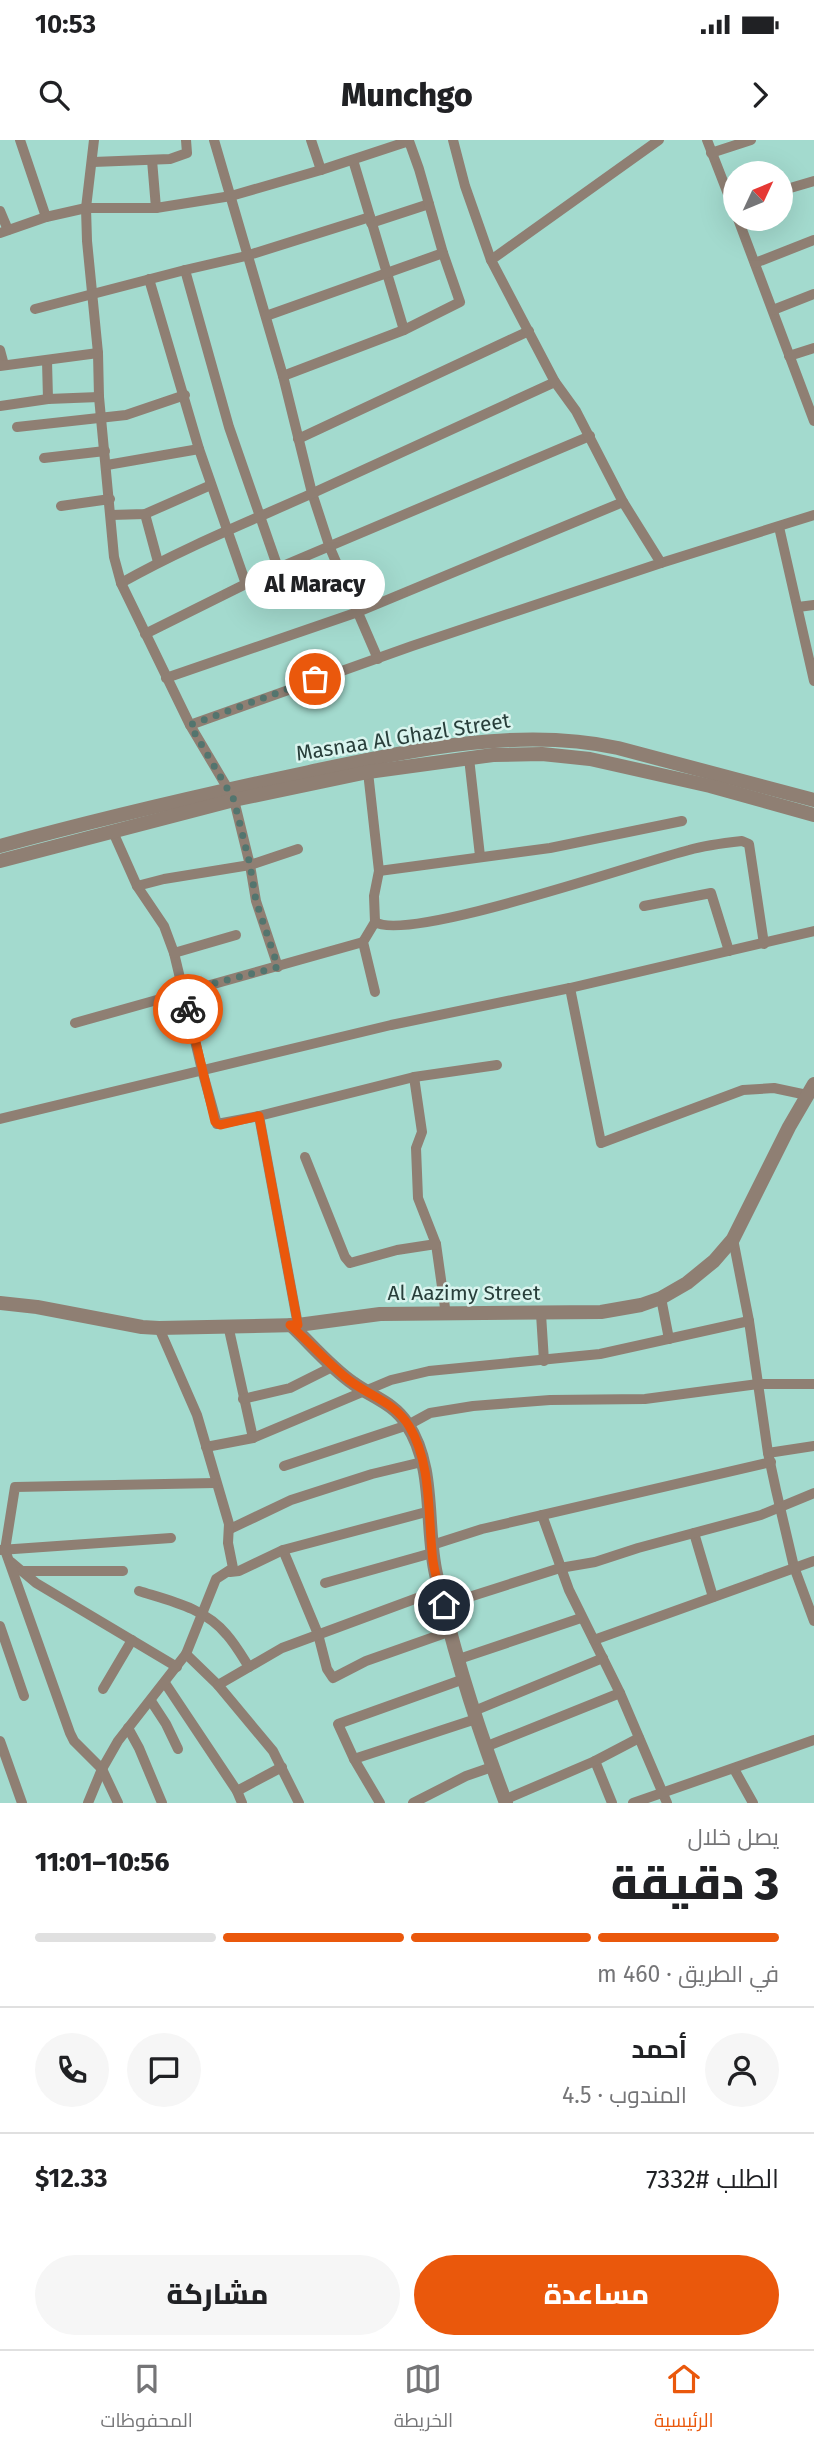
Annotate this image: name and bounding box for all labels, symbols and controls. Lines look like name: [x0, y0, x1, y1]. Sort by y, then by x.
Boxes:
text: 10:53: [35, 9, 96, 40]
icon: search: [35, 76, 73, 114]
text: Munchgo: [341, 76, 473, 114]
icon: forward: [741, 76, 779, 114]
north arrow: [723, 161, 793, 231]
map controls: [723, 161, 793, 231]
callout: Al Maracy: [245, 560, 385, 609]
text: Al Maracy: [265, 570, 365, 598]
pin: [285, 649, 345, 709]
icon: bag: [296, 660, 334, 698]
street label: Masnaa Al Ghazl Street: [294, 707, 512, 767]
courier: [153, 974, 223, 1044]
icon: bike: [169, 990, 207, 1028]
street label: Al Aazimy Street: [387, 1280, 541, 1306]
pin: [414, 1575, 474, 1635]
icon: home: [425, 1586, 463, 1624]
text: يصل خلال: [688, 1823, 779, 1851]
text: 10:56–11:01: [35, 1847, 169, 1878]
text: 3 دقيقة: [611, 1856, 779, 1911]
text: في الطريق · 460 m: [597, 1960, 779, 1988]
button: phone: [35, 2033, 109, 2107]
button: chat: [127, 2033, 201, 2107]
button: person: [705, 2033, 779, 2107]
text: أحمد: [631, 2034, 687, 2065]
text: المندوب · 4.5: [562, 2081, 687, 2109]
text: $12.33: [35, 2163, 108, 2194]
text: الطلب #7332: [646, 2164, 779, 2195]
button: مشاركة: [35, 2255, 400, 2335]
button: مساعدة: [414, 2255, 779, 2335]
tab: المحفوظات: [100, 2360, 193, 2438]
tab: الخريطة: [394, 2360, 453, 2438]
tab: الرئيسية: [654, 2360, 714, 2438]

